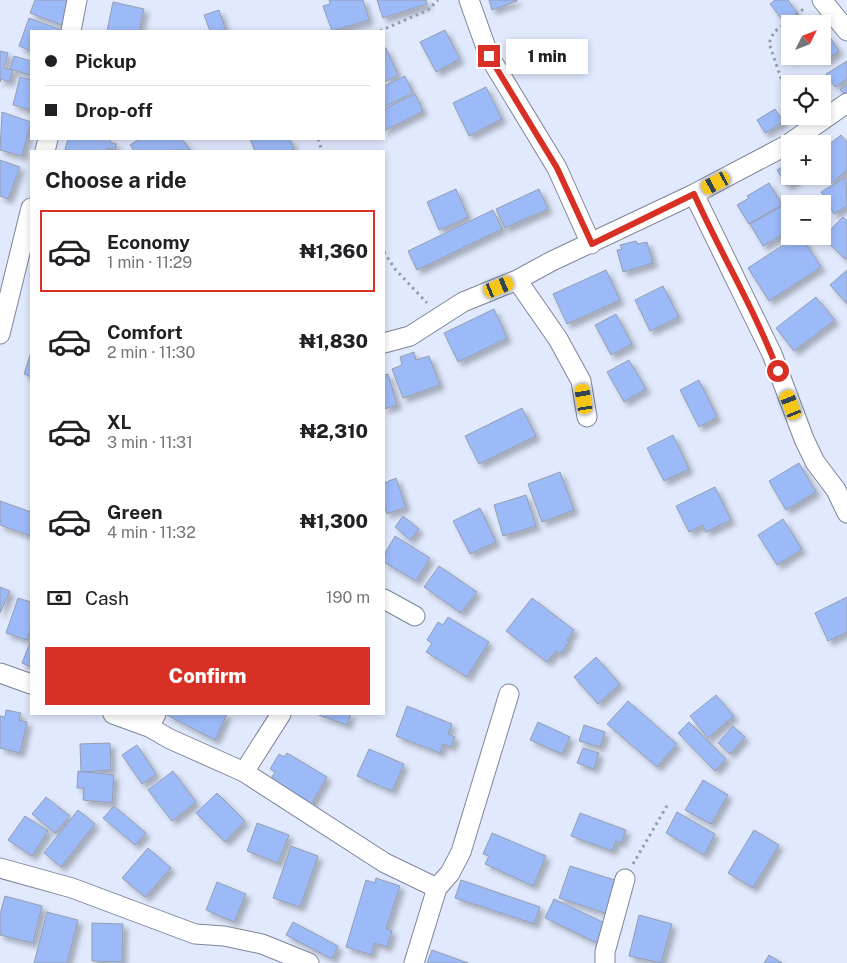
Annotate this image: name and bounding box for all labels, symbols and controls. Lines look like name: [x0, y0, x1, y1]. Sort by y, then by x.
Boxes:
north arrow: [781, 15, 831, 65]
map controls: [781, 15, 831, 245]
callout: 1 min: [506, 38, 589, 74]
route end: [478, 45, 500, 67]
text: 1 min: [527, 47, 567, 66]
text: Pickup: [75, 50, 137, 72]
button: locate: [781, 75, 831, 125]
text: Drop-off: [75, 99, 152, 121]
button: +: [781, 135, 831, 185]
text: Choose a ride: [45, 167, 187, 193]
car: [699, 169, 732, 197]
button: −: [781, 195, 831, 245]
icon: car: [47, 229, 92, 274]
text: Economy: [107, 231, 190, 253]
text: ₦1,360: [299, 240, 368, 262]
text: 1 min · 11:29: [107, 253, 192, 272]
car: [482, 274, 515, 300]
icon: car: [47, 319, 92, 364]
text: Comfort: [107, 321, 183, 343]
text: ₦1,830: [299, 330, 368, 352]
text: 2 min · 11:30: [107, 343, 195, 362]
route start: [767, 360, 789, 382]
car: [574, 383, 593, 415]
car: [778, 388, 803, 422]
icon: car: [47, 409, 92, 454]
text: XL: [107, 411, 132, 433]
text: ₦2,310: [300, 420, 368, 442]
text: 3 min · 11:31: [107, 433, 193, 452]
icon: car: [47, 499, 92, 544]
text: Green: [107, 501, 162, 523]
text: ₦1,300: [300, 510, 368, 532]
text: 4 min · 11:32: [107, 523, 196, 542]
icon: cash: [45, 584, 73, 612]
text: Cash: [85, 587, 129, 609]
text: 190 m: [326, 588, 370, 607]
button: Confirm: [45, 647, 370, 705]

